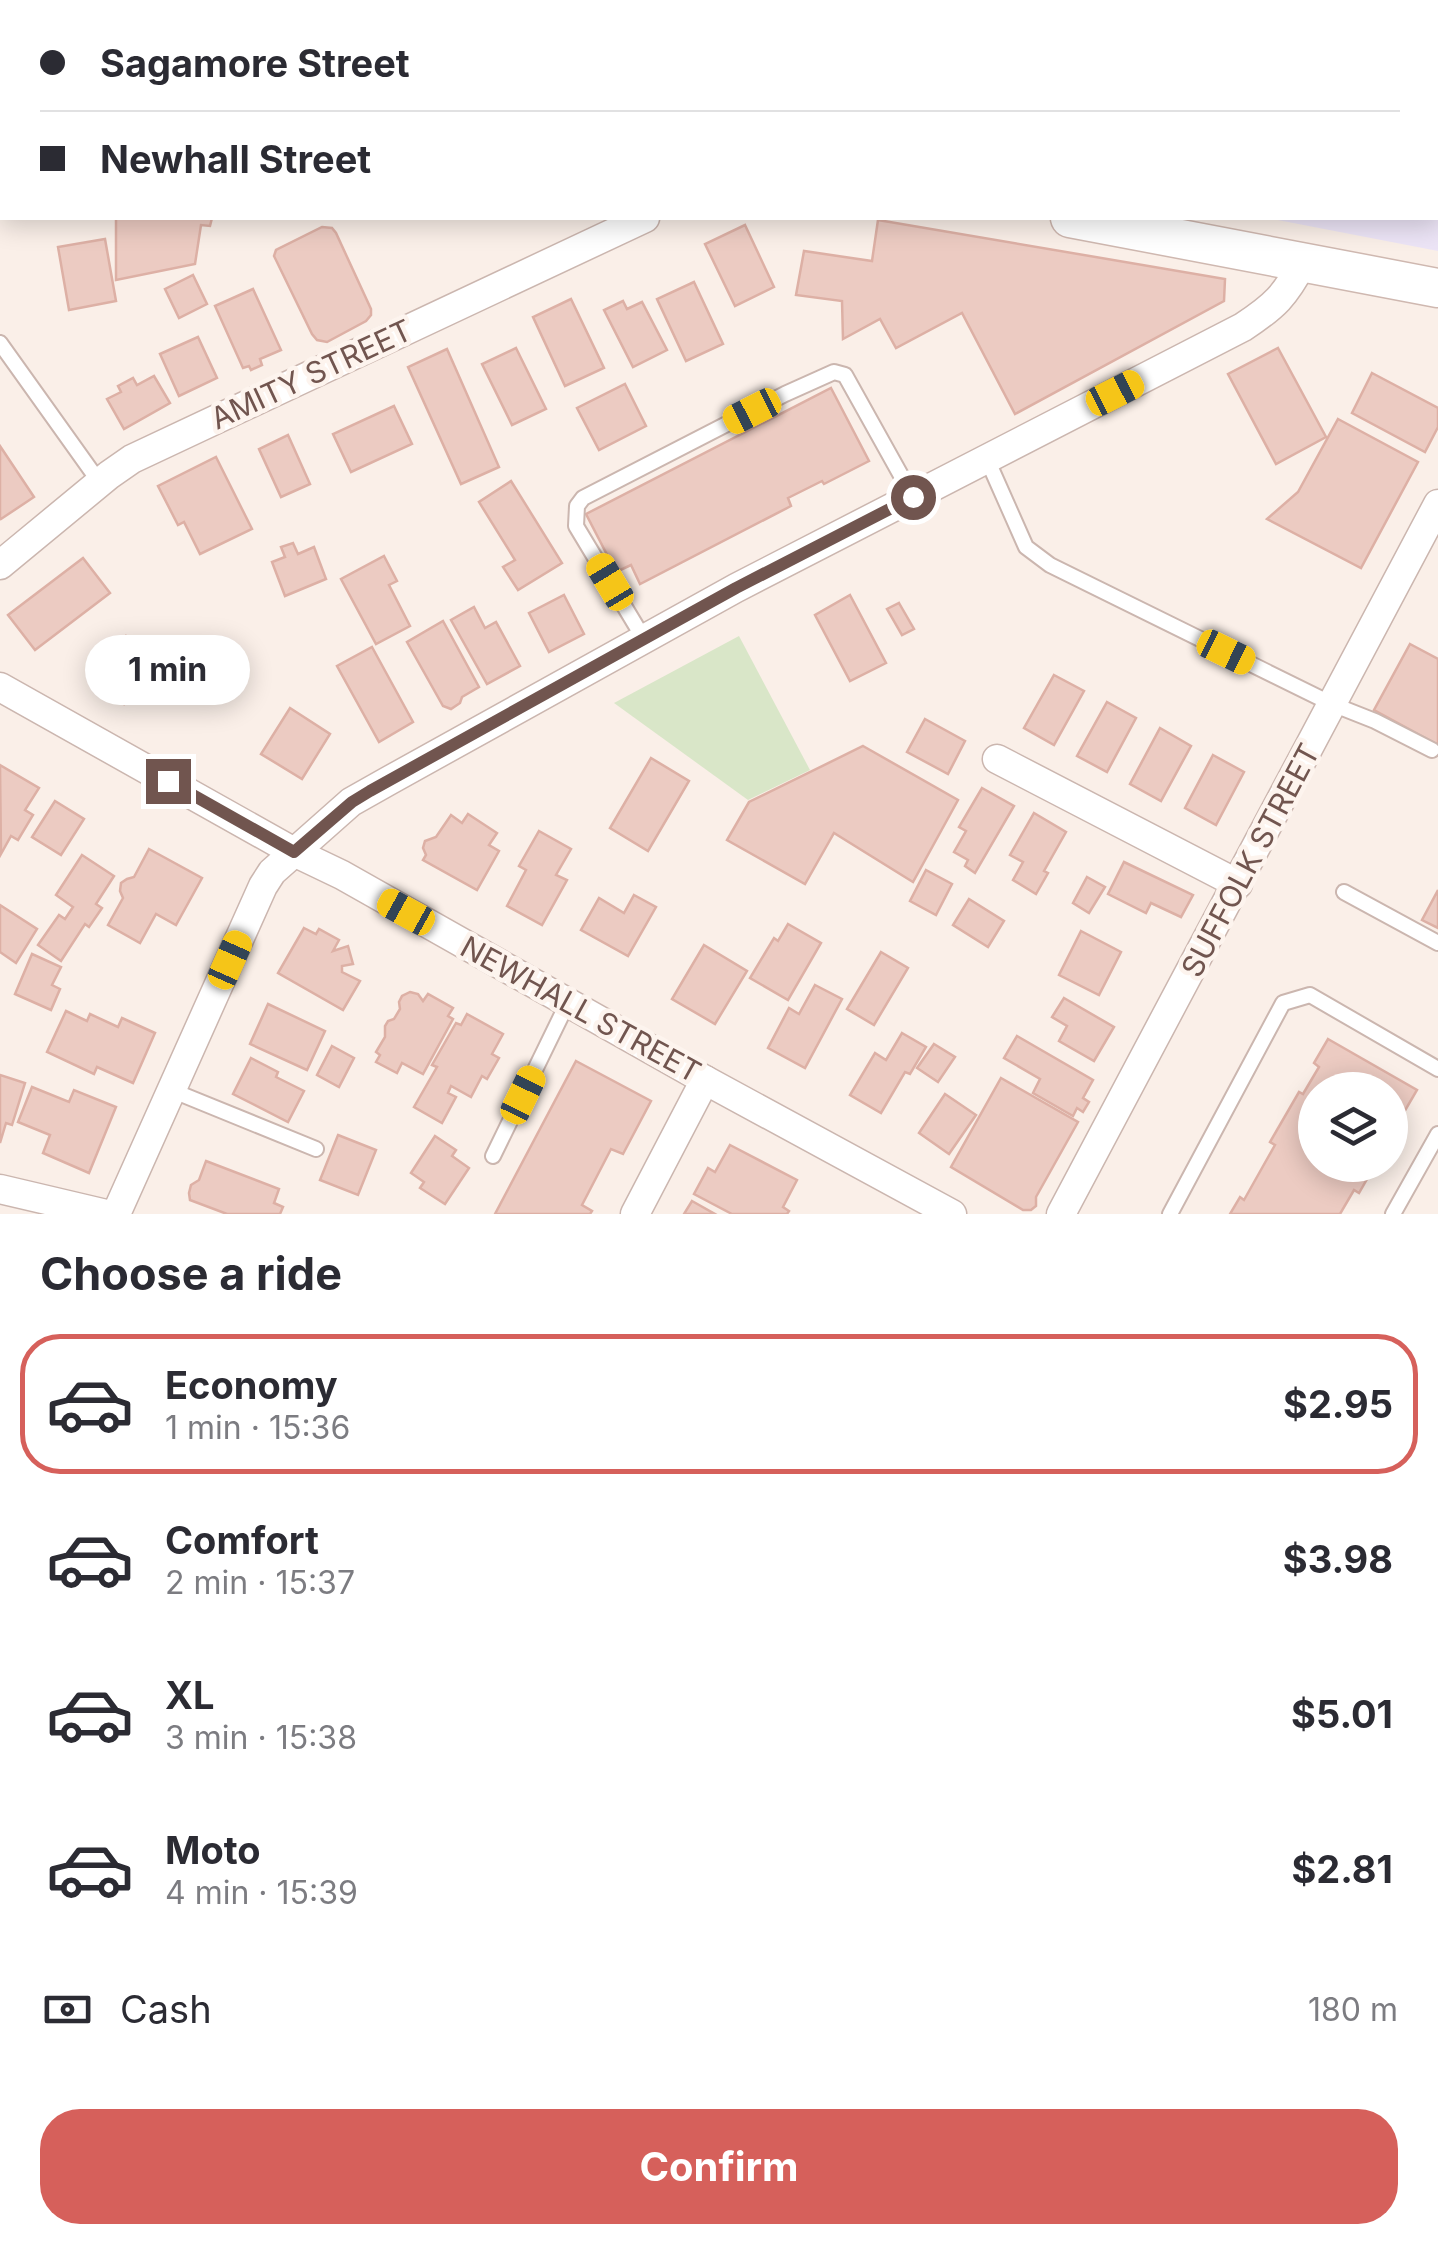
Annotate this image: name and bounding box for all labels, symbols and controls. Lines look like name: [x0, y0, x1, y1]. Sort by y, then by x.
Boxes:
text: Sagamore Street: [100, 40, 410, 86]
text: Newhall Street: [100, 136, 371, 182]
street label: AMITY STREET: [205, 312, 417, 436]
car: [1081, 366, 1149, 420]
car: [718, 384, 786, 438]
route start: [891, 475, 936, 520]
car: [582, 549, 638, 615]
car: [1192, 625, 1260, 679]
callout: 1 min: [86, 636, 250, 706]
text: 1 min: [128, 650, 207, 689]
street label: SUFFOLK STREET: [1173, 737, 1327, 983]
route end: [146, 759, 191, 804]
car: [372, 884, 440, 940]
car: [204, 926, 256, 994]
street label: NEWHALL STREET: [455, 928, 707, 1090]
car: [496, 1061, 550, 1129]
map controls: [1298, 1072, 1408, 1182]
button: layers: [1298, 1072, 1408, 1182]
text: Choose a ride: [40, 1246, 342, 1301]
icon: car: [45, 1359, 135, 1449]
text: Economy: [165, 1362, 338, 1408]
text: $2.95: [1283, 1381, 1393, 1427]
text: 1 min · 15:36: [165, 1408, 350, 1447]
icon: car: [45, 1514, 135, 1604]
text: Comfort: [165, 1517, 319, 1563]
text: $3.98: [1283, 1536, 1393, 1582]
text: 2 min · 15:37: [165, 1563, 355, 1602]
icon: car: [45, 1669, 135, 1759]
text: XL: [165, 1672, 215, 1718]
text: $5.01: [1291, 1691, 1393, 1737]
text: 3 min · 15:38: [165, 1718, 357, 1757]
icon: car: [45, 1824, 135, 1914]
text: Moto: [165, 1827, 261, 1873]
text: $2.81: [1291, 1846, 1393, 1892]
text: 4 min · 15:39: [165, 1873, 358, 1912]
icon: cash: [40, 1982, 95, 2037]
text: Cash: [120, 1986, 212, 2032]
text: 180 m: [1308, 1990, 1398, 2029]
button: Confirm: [40, 2109, 1398, 2224]

